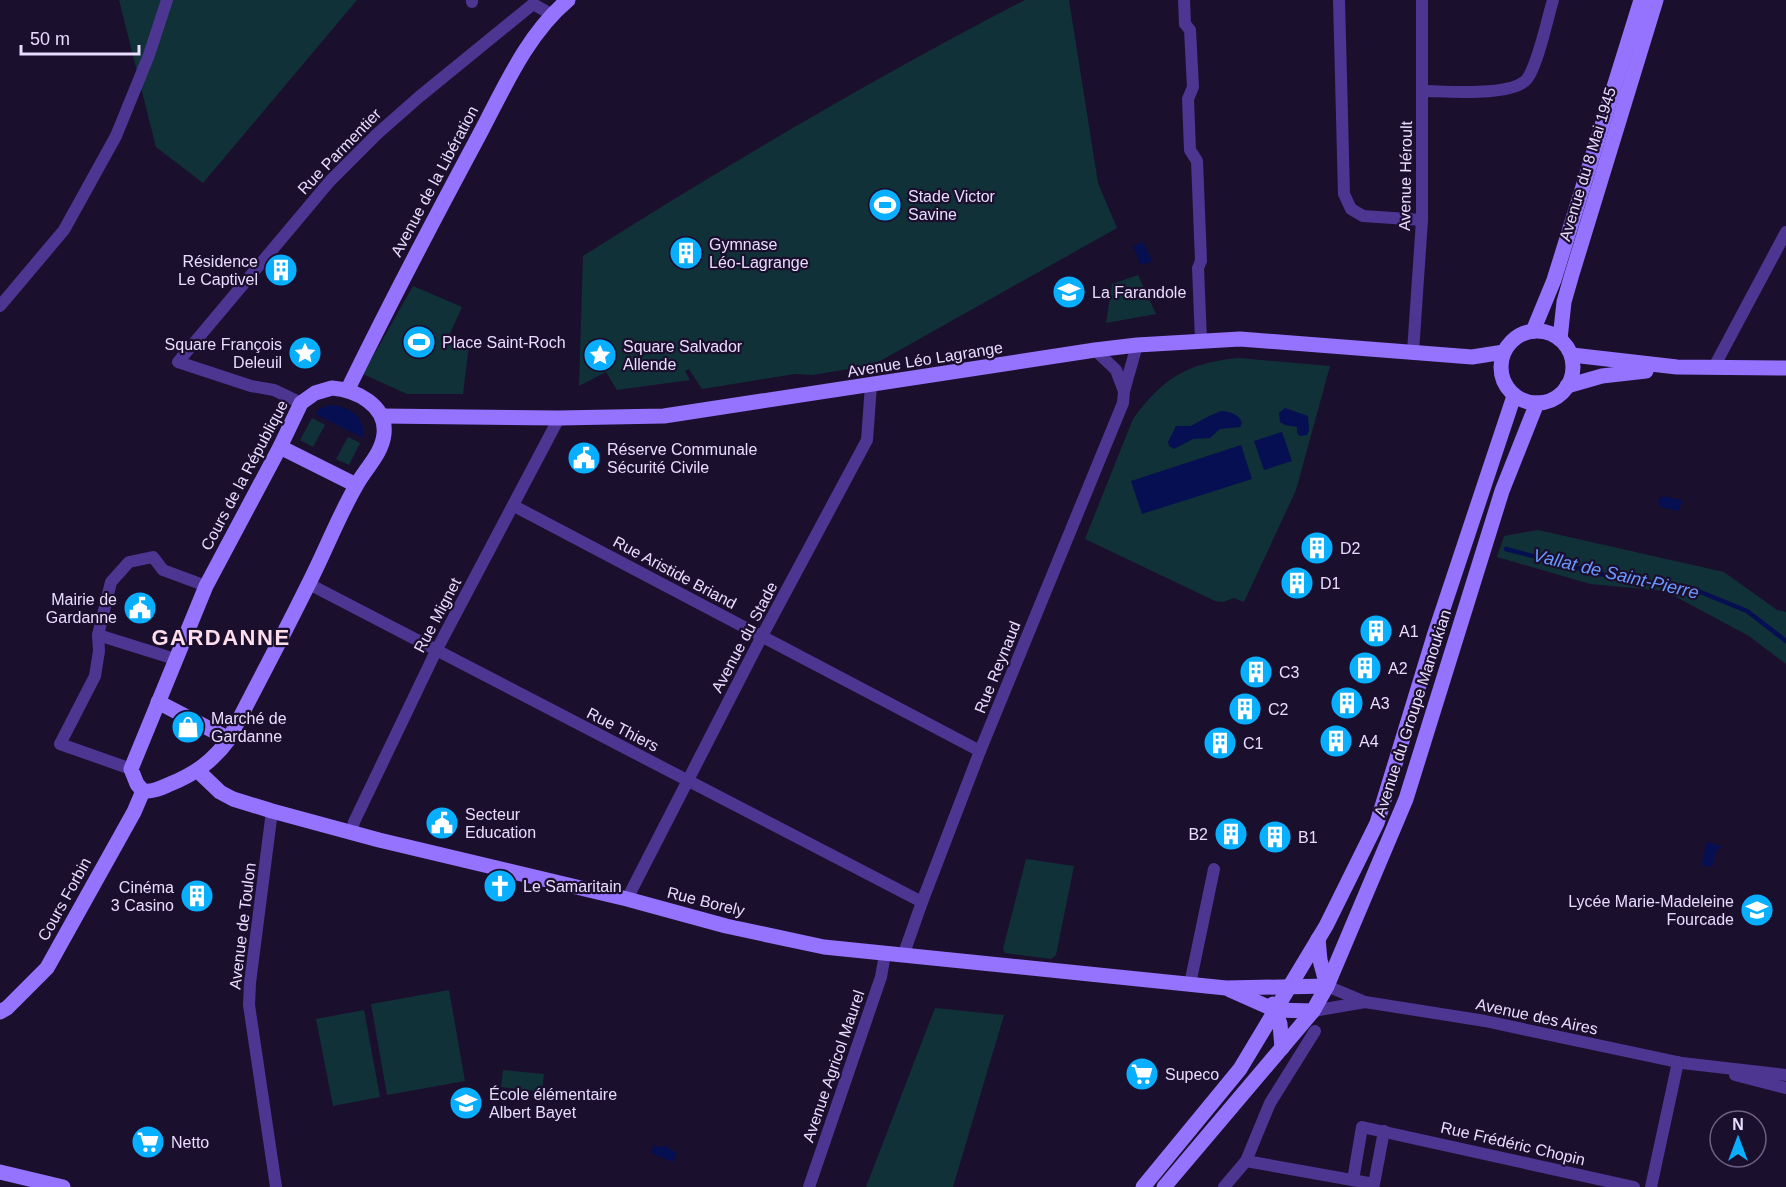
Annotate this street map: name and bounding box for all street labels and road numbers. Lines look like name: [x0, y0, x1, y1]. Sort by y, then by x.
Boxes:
street label: Avenue du 8 Mai 1945: [1556, 85, 1619, 243]
street label: Avenue de la Libération: [388, 103, 481, 259]
street label: Rue Parmentier: [294, 105, 385, 198]
street label: Avenue Héroult: [1396, 120, 1415, 231]
street label: Avenue Léo Lagrange: [846, 339, 1004, 380]
street label: Cours de la République: [198, 397, 291, 553]
street label: Rue Aristide Briand: [610, 533, 739, 612]
street label: Rue Mignet: [411, 575, 464, 655]
street label: Avenue du Stade: [708, 579, 781, 695]
street label: Avenue du Groupe Manoukian: [1371, 607, 1454, 819]
street label: Rue Reynaud: [971, 619, 1024, 716]
street label: Rue Thiers: [584, 704, 661, 755]
street label: Cours Forbin: [35, 855, 94, 944]
street label: Avenue de Toulon: [226, 862, 259, 990]
street label: Rue Borely: [665, 884, 746, 919]
street label: Avenue Agricol Maurel: [799, 988, 868, 1144]
street label: Avenue des Aires: [1474, 995, 1599, 1038]
street label: Rue Frédéric Chopin: [1439, 1119, 1587, 1168]

